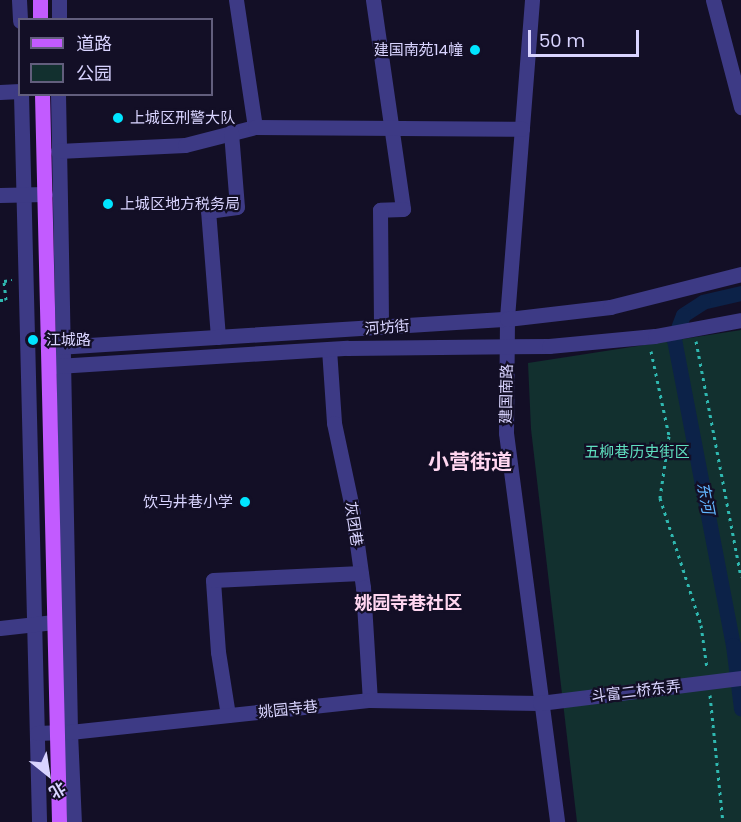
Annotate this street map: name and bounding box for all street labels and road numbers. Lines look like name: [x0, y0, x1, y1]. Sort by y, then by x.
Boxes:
street label: 河坊街: [364, 316, 410, 338]
street label: 建国南路: [496, 364, 516, 424]
street label: 灰团巷: [342, 500, 366, 548]
street label: 斗富二桥东弄: [590, 677, 682, 705]
street label: 姚园寺巷: [257, 697, 319, 721]

